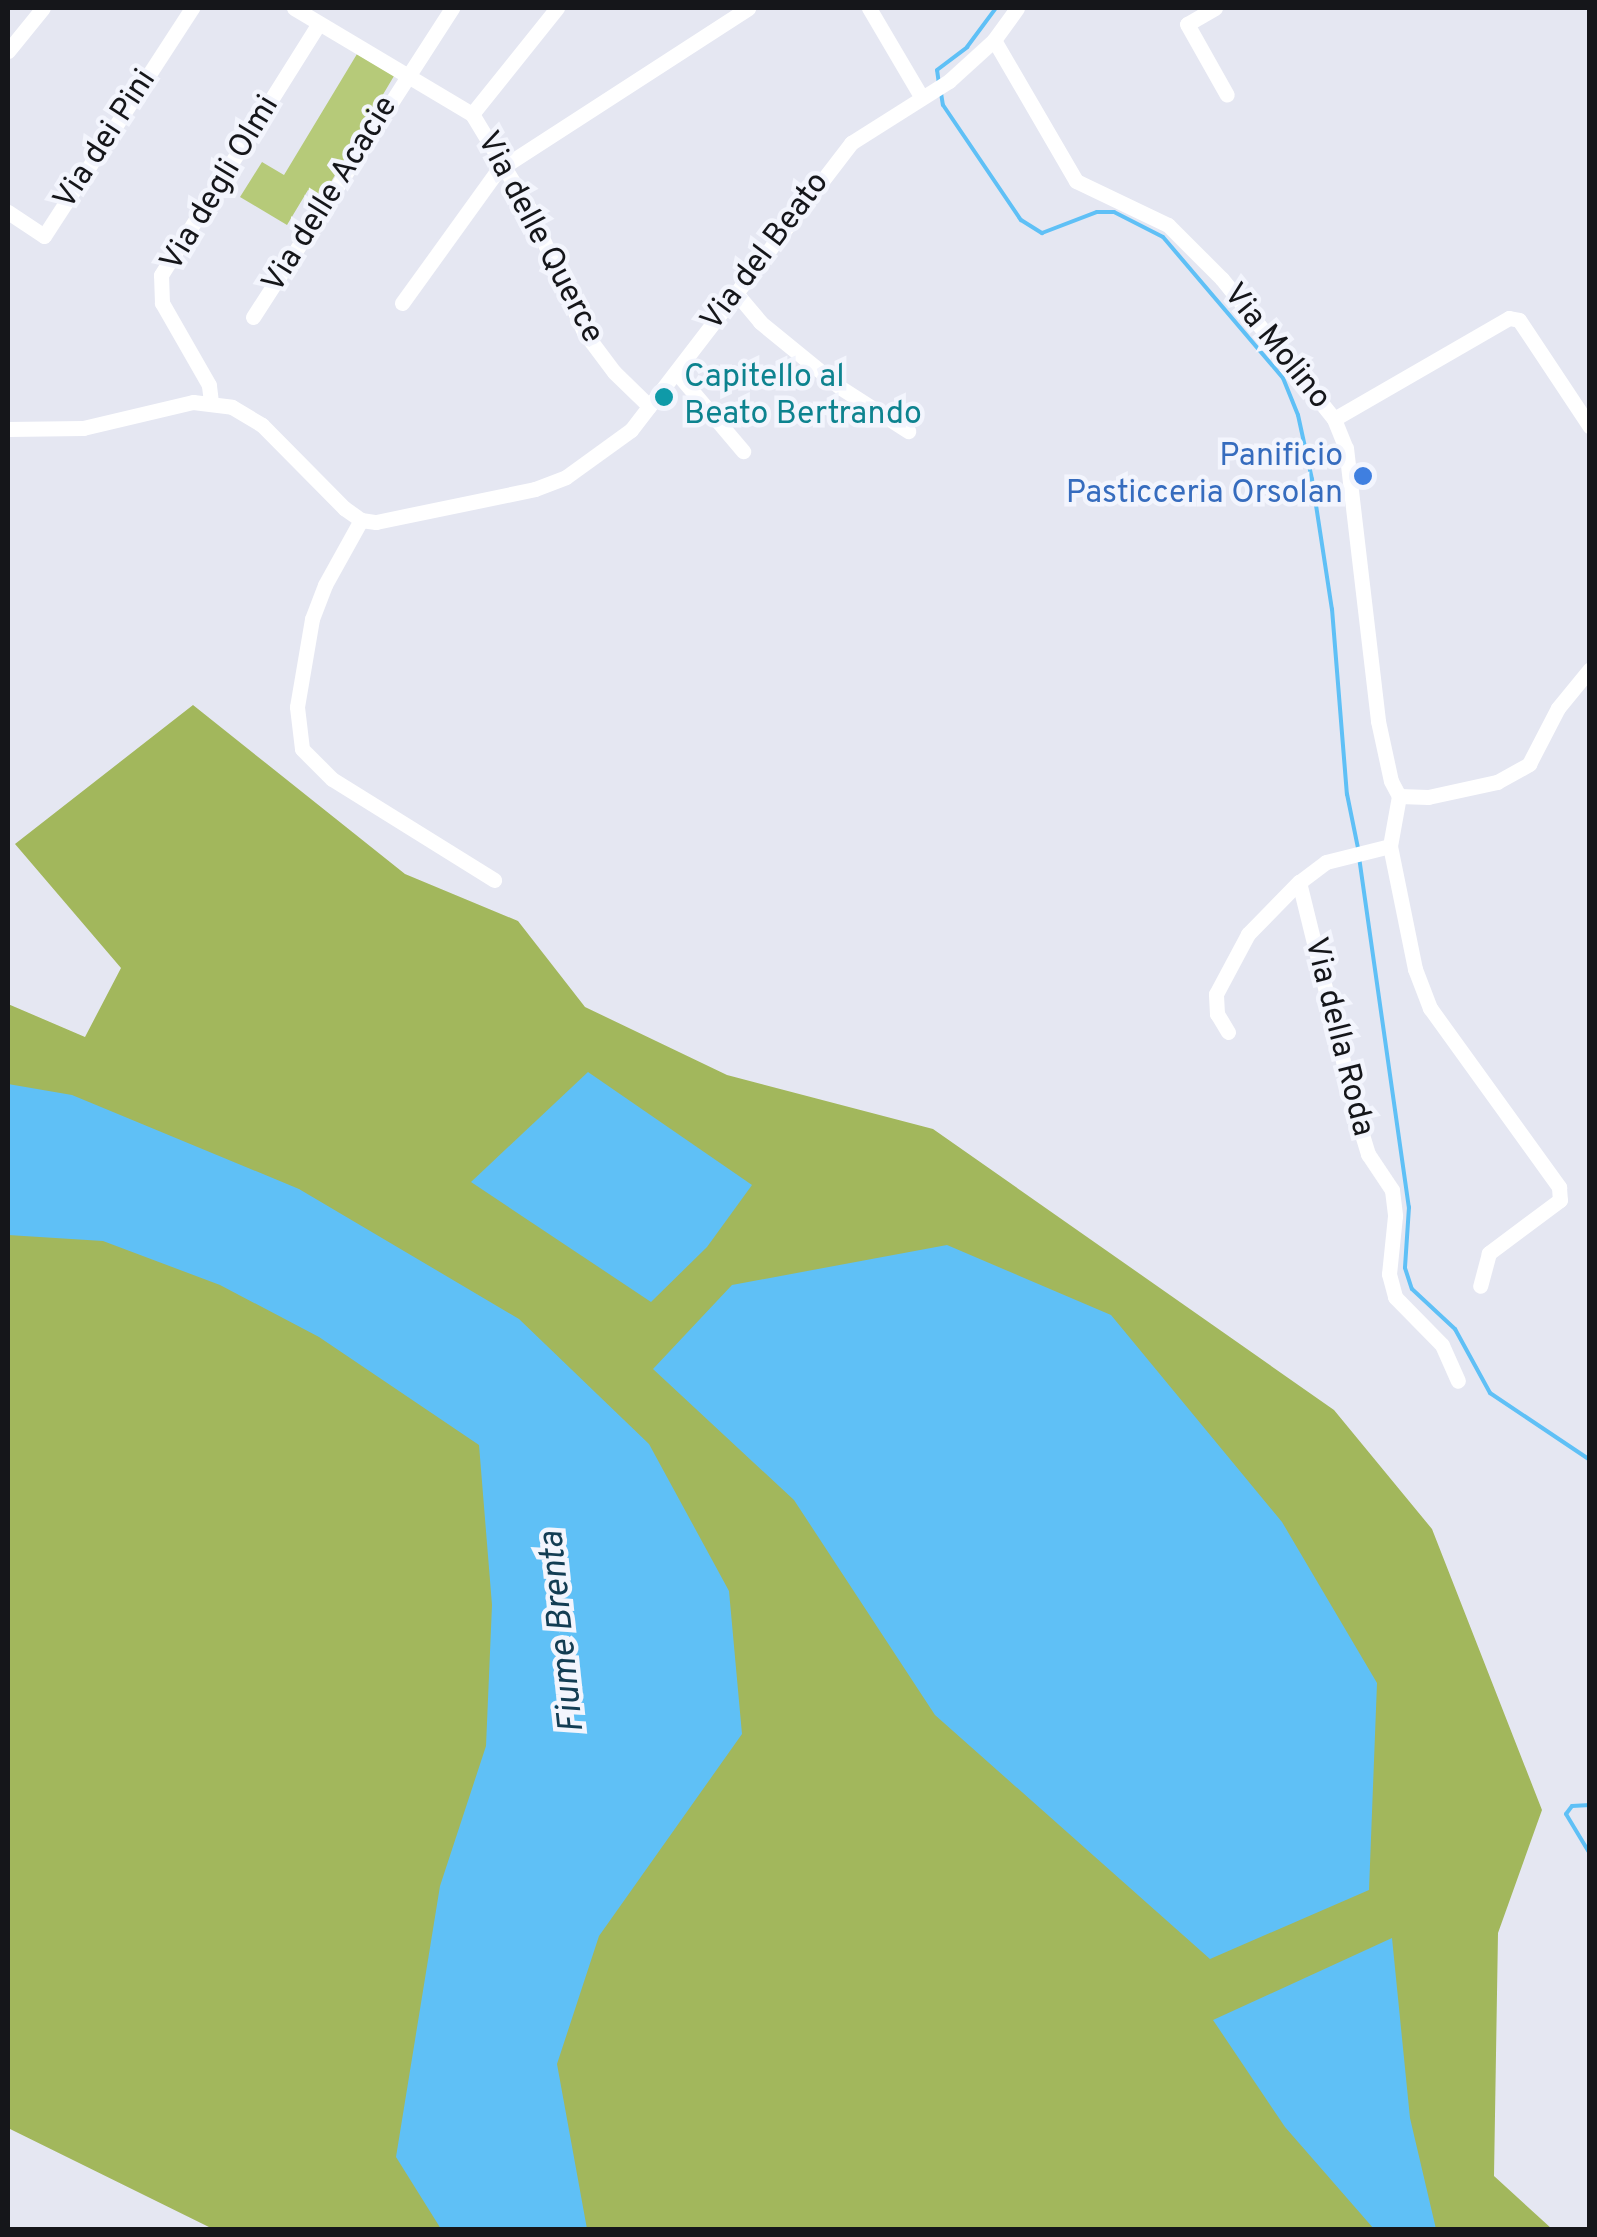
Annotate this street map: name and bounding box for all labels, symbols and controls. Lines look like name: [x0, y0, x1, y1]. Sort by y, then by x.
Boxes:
street label: Via dei Pini: [47, 63, 165, 217]
street label: Via degli Olmi: [154, 89, 288, 279]
street label: Via delle Acacie: [255, 89, 407, 301]
street label: Via delle Querce: [467, 126, 611, 350]
street label: Via del Beato: [694, 165, 838, 339]
street label: Via Molino: [1214, 277, 1338, 417]
place label: Capitello al Beato Bertrando: [684, 360, 922, 435]
marker: Capitello al Beato Bertrando: [653, 386, 675, 408]
place label: Panificio Pasticceria Orsolan: [1066, 439, 1343, 514]
marker: Panificio Pasticceria Orsolan: [1352, 465, 1374, 487]
street label: Via della Roda: [1295, 934, 1381, 1140]
water label: Fiume Brenta: [532, 1529, 594, 1735]

